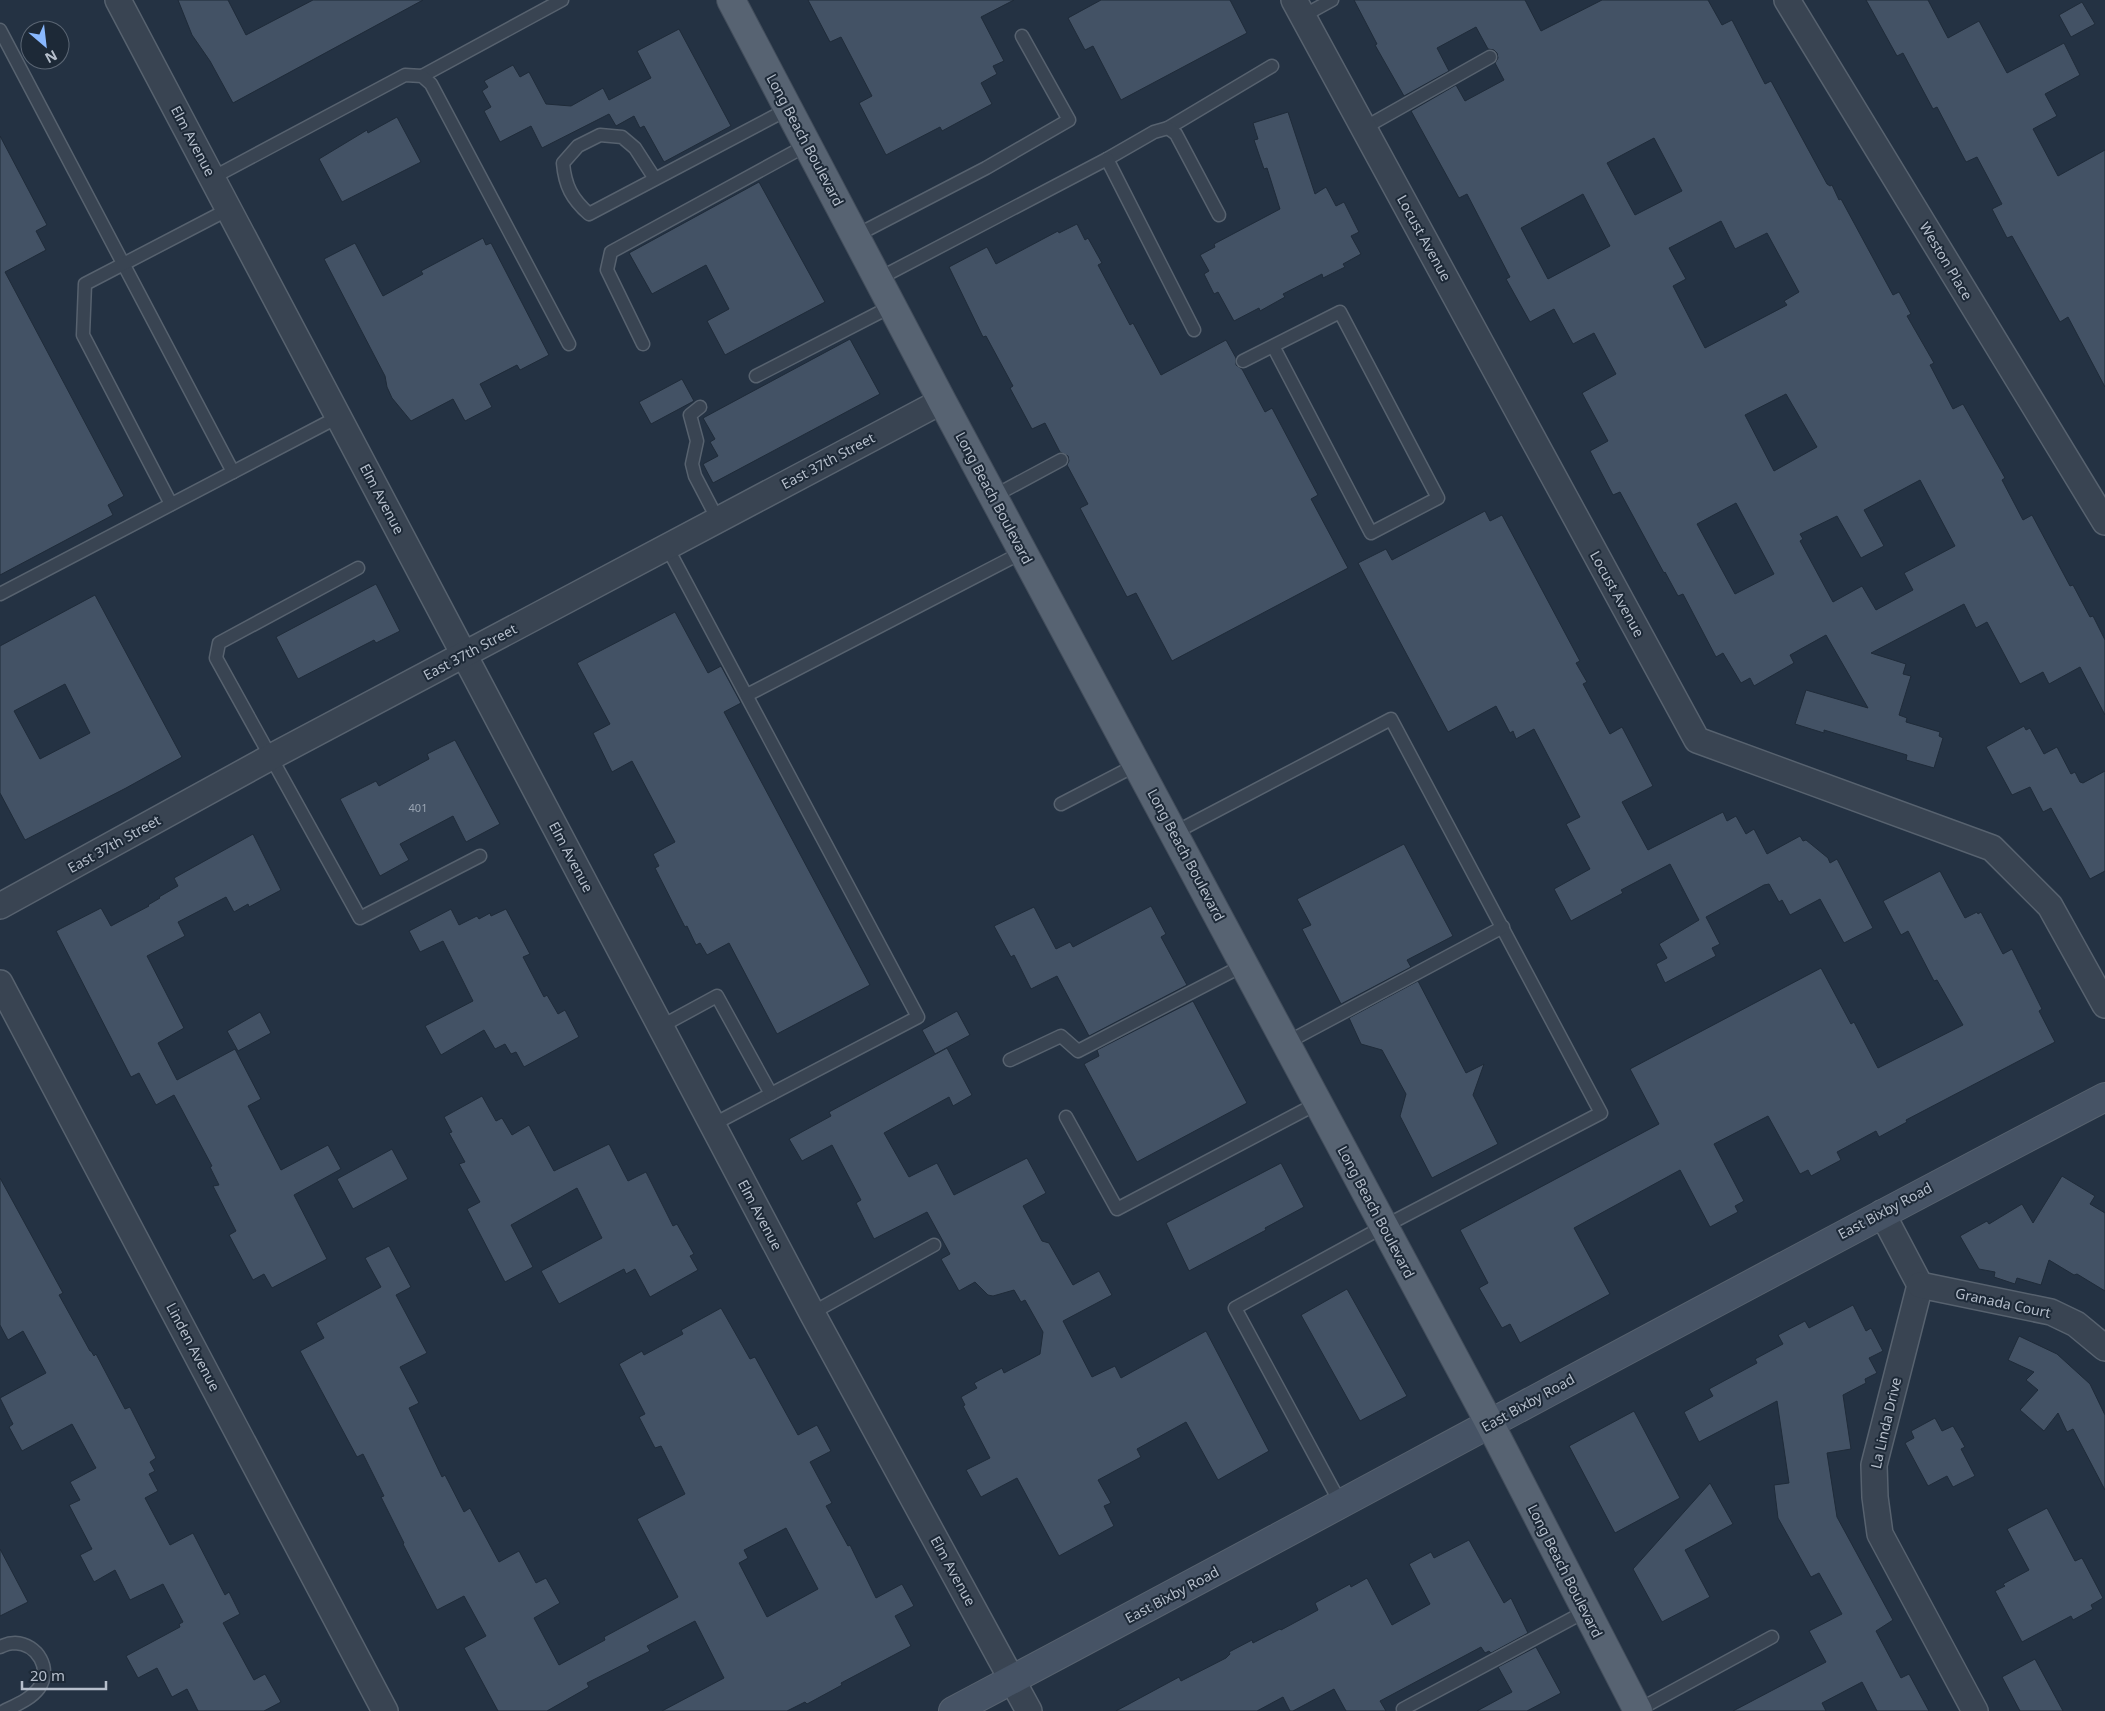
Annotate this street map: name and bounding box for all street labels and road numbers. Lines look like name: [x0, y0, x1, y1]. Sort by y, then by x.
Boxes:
street label: Long Beach Boulevard: [763, 70, 848, 209]
street label: Elm Avenue: [167, 102, 220, 179]
street label: Locust Avenue: [1393, 191, 1456, 284]
street label: Weston Place: [1916, 218, 1977, 303]
street label: East 37th Street: [778, 428, 878, 493]
street label: Long Beach Boulevard: [952, 428, 1037, 567]
street label: Elm Avenue: [356, 460, 409, 537]
street label: Locust Avenue: [1586, 547, 1649, 640]
street label: East 37th Street: [420, 619, 520, 684]
street label: Long Beach Boulevard: [1144, 785, 1229, 924]
street label: East 37th Street: [64, 810, 164, 877]
street label: Elm Avenue: [545, 818, 598, 895]
street label: Long Beach Boulevard: [1334, 1142, 1419, 1281]
street label: Elm Avenue: [734, 1176, 787, 1253]
street label: East Bixby Road: [1834, 1178, 1935, 1243]
street label: Granada Court: [1954, 1283, 2053, 1322]
street label: Linden Avenue: [162, 1299, 225, 1394]
street label: East Bixby Road: [1478, 1369, 1578, 1436]
street label: La Linda Drive: [1866, 1375, 1905, 1470]
street label: Long Beach Boulevard: [1524, 1501, 1607, 1641]
street label: Elm Avenue: [926, 1532, 981, 1609]
street label: East Bixby Road: [1121, 1562, 1222, 1627]

